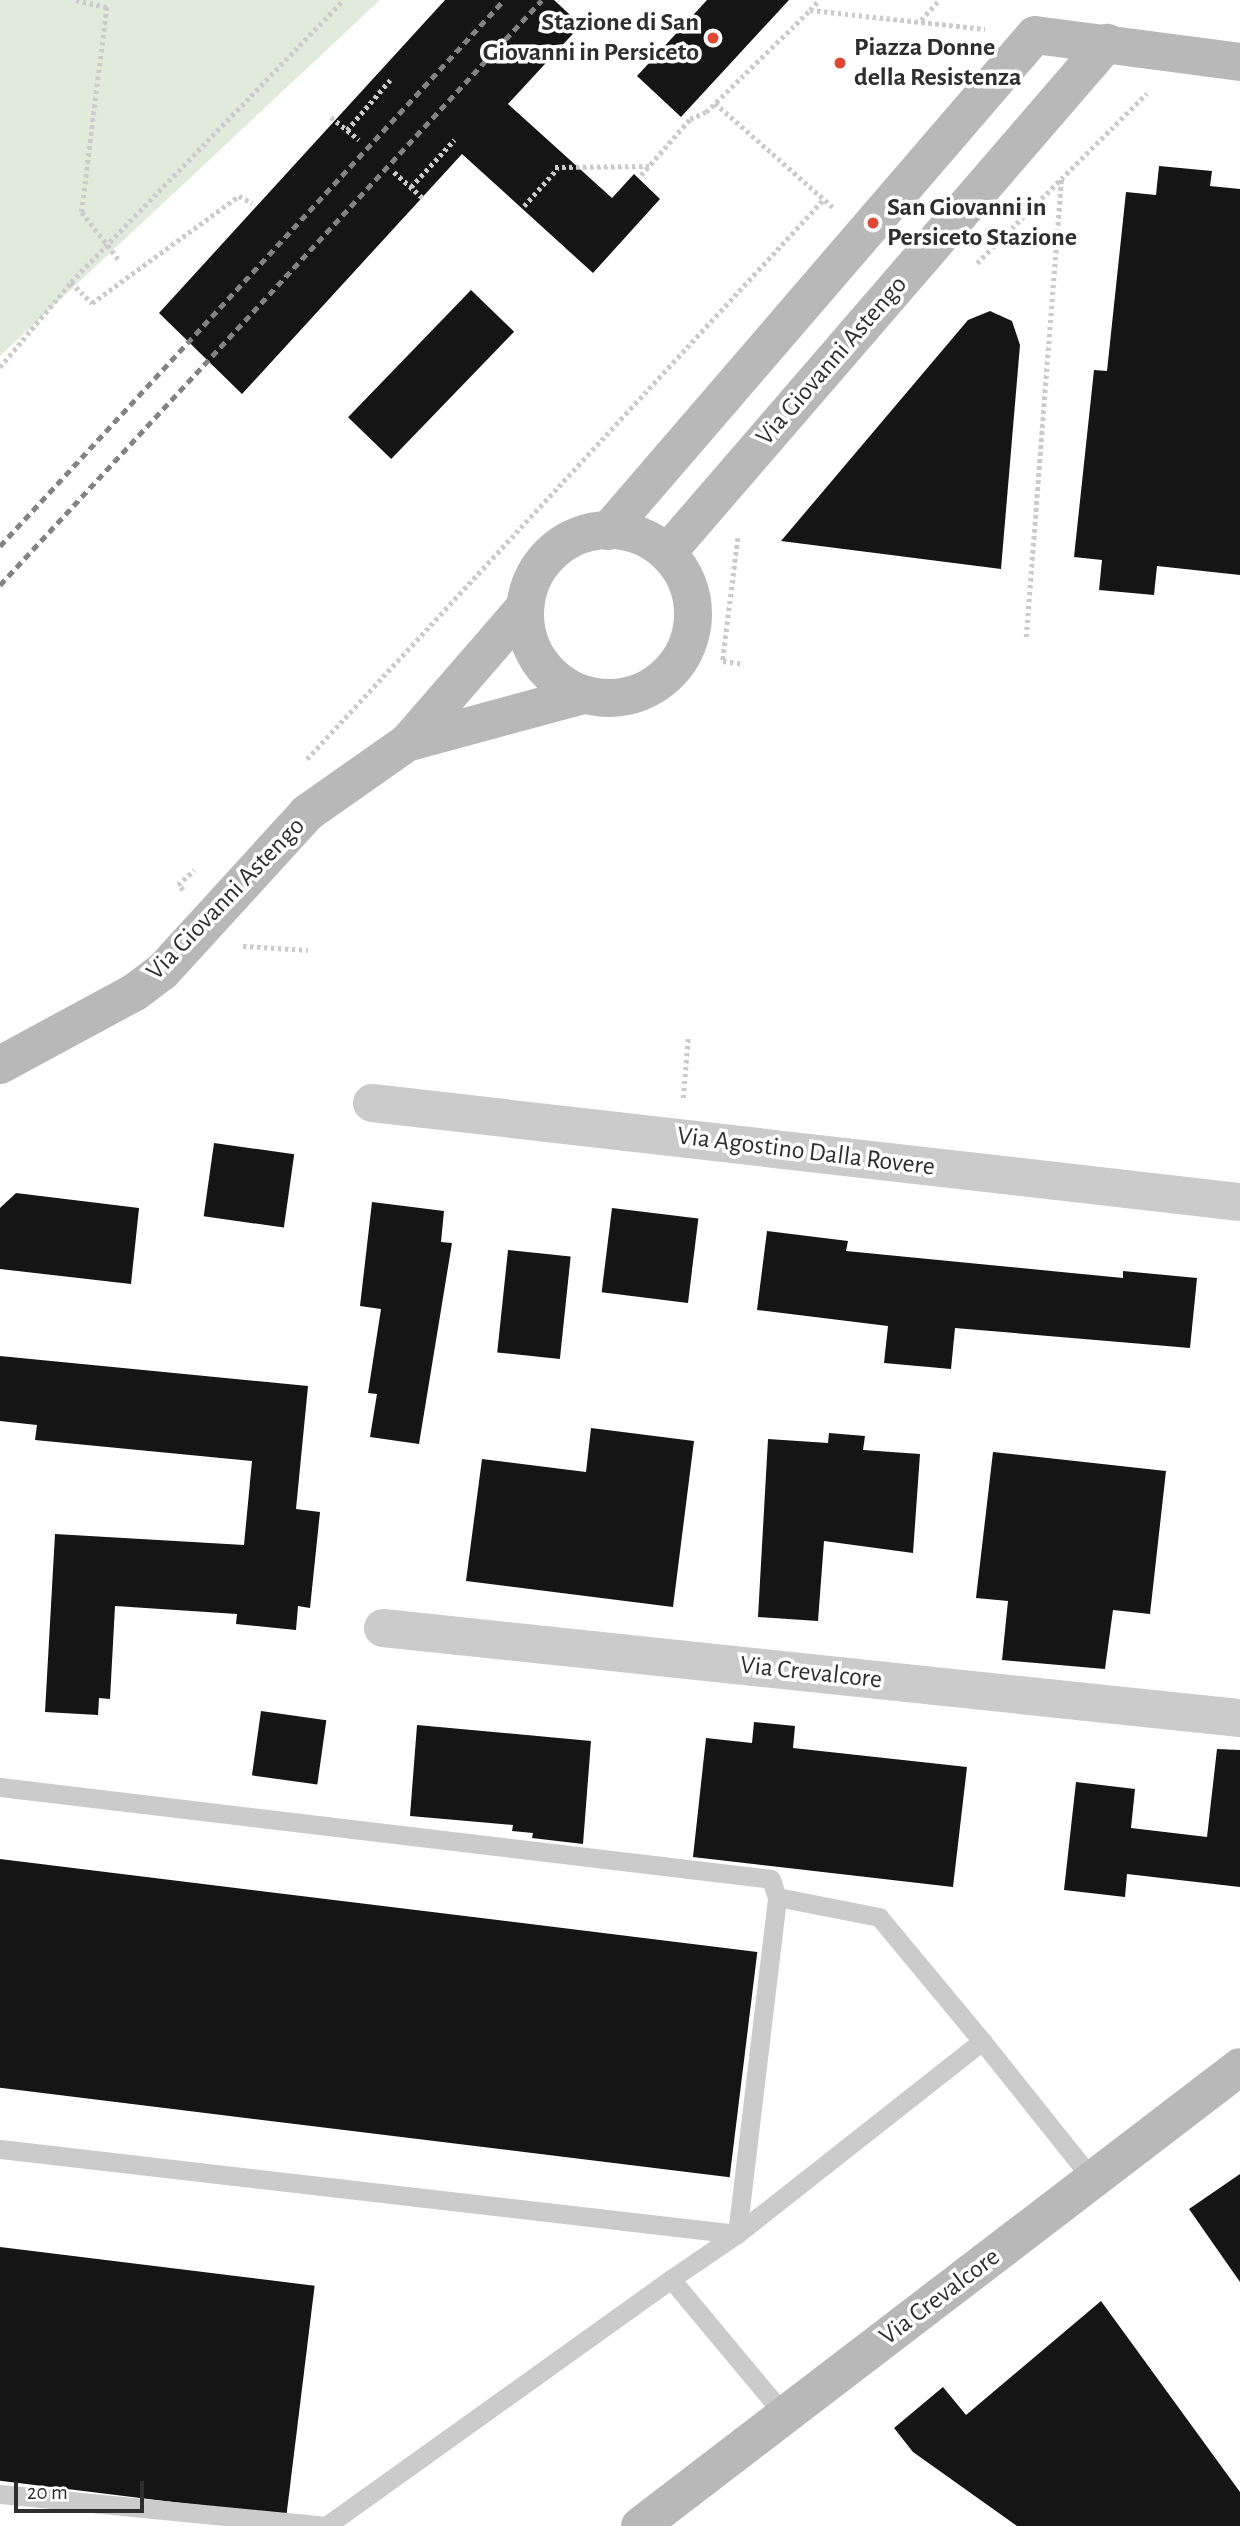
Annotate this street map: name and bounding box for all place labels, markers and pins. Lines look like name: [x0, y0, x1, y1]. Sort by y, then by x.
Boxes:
place label: Stazione di San Giovanni in Persiceto: [483, 7, 699, 68]
marker: Stazione di San Giovanni in Persiceto: [705, 30, 721, 46]
place label: Piazza Donne della Resistenza: [854, 32, 1022, 94]
marker: Piazza Donne della Resistenza: [832, 55, 848, 71]
place label: San Giovanni in Persiceto Stazione: [887, 192, 1077, 254]
marker: San Giovanni in Persiceto Stazione: [865, 215, 881, 231]

